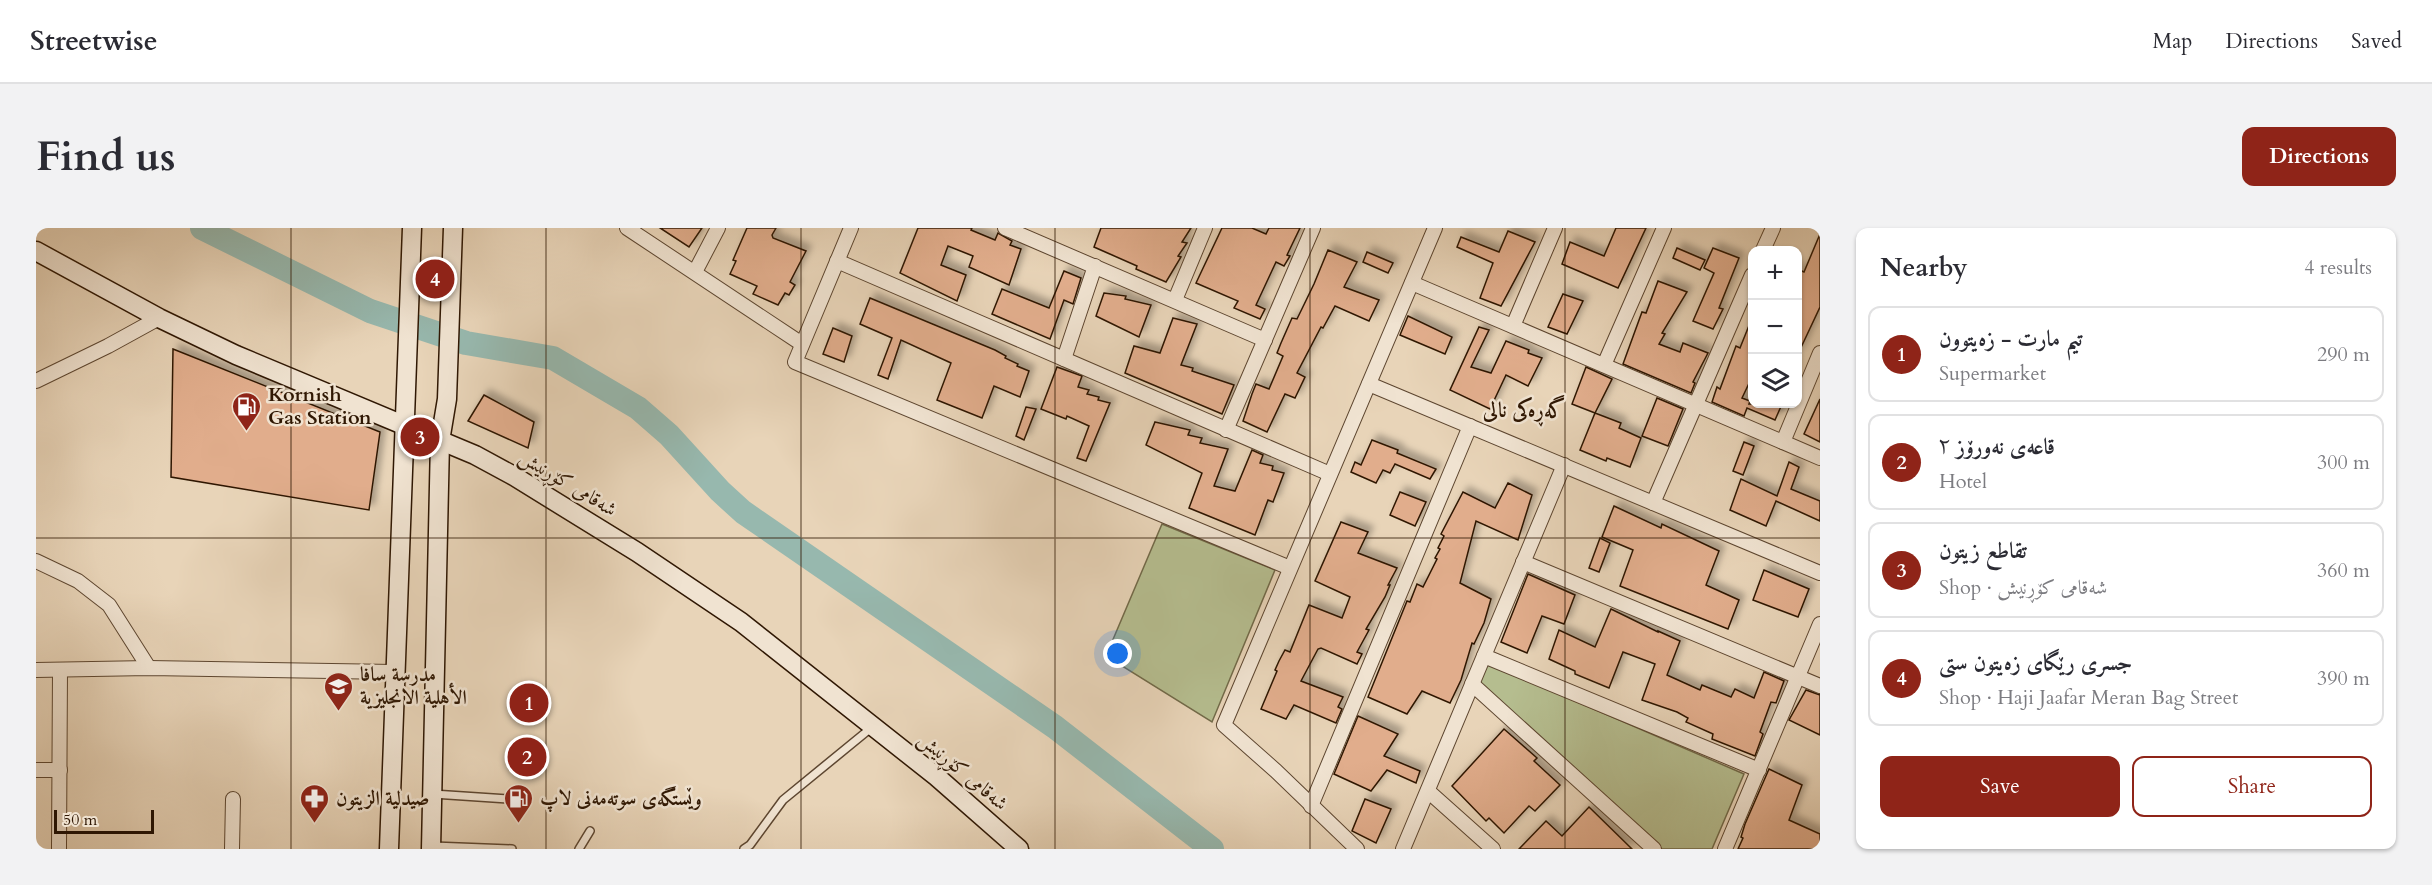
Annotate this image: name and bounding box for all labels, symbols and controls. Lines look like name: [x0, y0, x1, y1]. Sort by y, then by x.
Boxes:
text: Streetwise: [30, 22, 158, 60]
text: Map: [2152, 27, 2192, 56]
text: Directions: [2225, 27, 2318, 56]
text: Saved: [2351, 27, 2402, 56]
button: Directions: [2242, 127, 2396, 186]
text: Find us: [36, 128, 176, 185]
map controls: [1748, 246, 1802, 408]
button: +: [1748, 246, 1802, 300]
text: Nearby: [1880, 250, 1968, 285]
text: 4 results: [2304, 254, 2372, 281]
pin: 4: [416, 256, 454, 302]
button: −: [1748, 300, 1802, 354]
text: تیم مارت - زەیتوون: [1939, 324, 2082, 354]
text: 1: [1896, 341, 1907, 368]
text: 290 m: [2317, 341, 2370, 368]
button: layers: [1748, 354, 1802, 408]
text: Supermarket: [1939, 360, 2046, 387]
place label: Kornish Gas Station: [268, 381, 372, 431]
fuel station icon: Kornish Gas Station: [231, 390, 263, 432]
district label: گەڕەکی نالی: [1482, 395, 1565, 427]
pin: 3: [400, 414, 440, 460]
text: قاعەی نەورۆز ٢: [1939, 432, 2055, 462]
street label: شەقامی کۆڕنیش: [513, 443, 622, 525]
text: 2: [1896, 449, 1907, 476]
text: 300 m: [2317, 449, 2370, 476]
text: Hotel: [1939, 468, 1987, 495]
text: تقاطع زيتون: [1939, 536, 2027, 566]
text: 3: [1896, 557, 1907, 584]
text: 360 m: [2317, 557, 2370, 584]
text: Shop · شەقامی کۆڕنیش: [1939, 574, 2107, 601]
your location: [1103, 639, 1132, 668]
text: جسری رێگای زەیتون ستی: [1939, 648, 2132, 678]
place label: مدرسة سافا الأهلية الانجليزية: [360, 661, 467, 711]
text: 4: [1896, 665, 1907, 692]
text: 390 m: [2317, 665, 2370, 692]
school or university icon: مدرسة سافا الأهلية الانجليزية: [323, 670, 355, 712]
pin: 1: [510, 680, 548, 726]
text: Shop · Haji Jaafar Meran Bag Street: [1939, 684, 2238, 711]
street label: شەقامی کۆڕنیش: [911, 725, 1014, 818]
pin: 2: [508, 734, 546, 780]
button: Save: [1880, 756, 2120, 817]
button: Share: [2132, 756, 2372, 817]
pharmacy icon: صيدلية الزيتون: [299, 782, 331, 824]
fuel station icon: وێستگەی سوتەمەنی لاپ: [503, 782, 535, 824]
place label: صيدلية الزيتون: [336, 785, 429, 812]
place label: وێستگەی سوتەمەنی لاپ: [540, 785, 702, 813]
scale bar: [54, 807, 154, 834]
text: 50 m: [63, 809, 97, 831]

